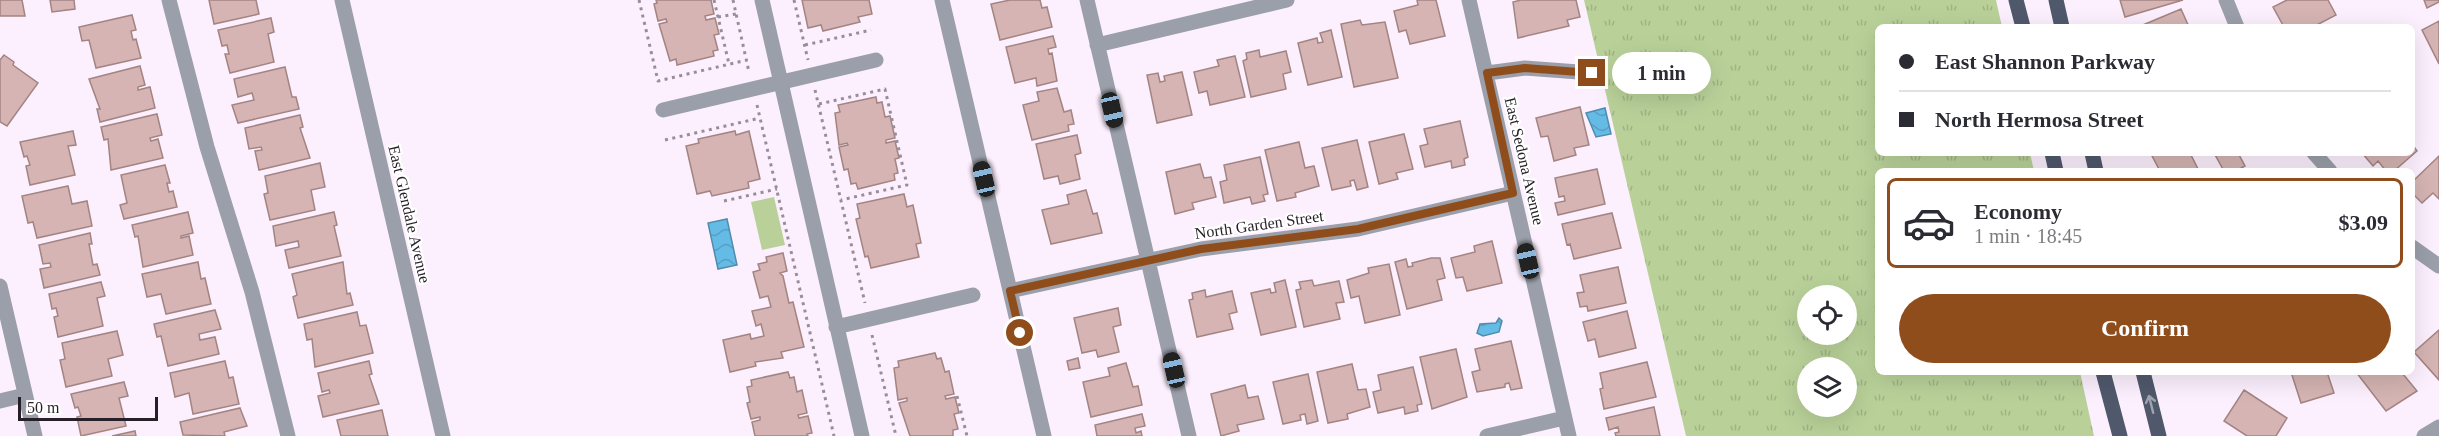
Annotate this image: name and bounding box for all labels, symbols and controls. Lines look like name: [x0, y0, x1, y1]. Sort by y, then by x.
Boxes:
text: East Shannon Parkway: [1935, 49, 2155, 74]
callout: 1 min: [1613, 52, 1712, 94]
route end: [1578, 59, 1605, 86]
text: 1 min: [1637, 62, 1686, 84]
car: [1099, 90, 1125, 130]
street label: East Sedona Avenue: [1502, 96, 1547, 227]
text: North Hermosa Street: [1935, 107, 2144, 132]
street label: East Glendale Avenue: [385, 144, 434, 285]
car: [971, 159, 997, 199]
icon: car: [1902, 196, 1956, 250]
text: Economy: [1974, 199, 2062, 224]
street label: North Garden Street: [1194, 207, 1325, 242]
text: $3.09: [2339, 210, 2388, 235]
text: 1 min · 18:45: [1974, 225, 2082, 247]
car: [1515, 241, 1541, 281]
map controls: [1797, 285, 1857, 417]
button: locate: [1797, 285, 1857, 345]
button: Confirm: [1899, 294, 2391, 363]
route start: [1006, 319, 1033, 346]
car: [1161, 350, 1187, 390]
button: layers: [1797, 357, 1857, 417]
scale bar: [18, 394, 158, 422]
one-way arrow: [2144, 395, 2156, 414]
text: 50 m: [27, 399, 59, 416]

